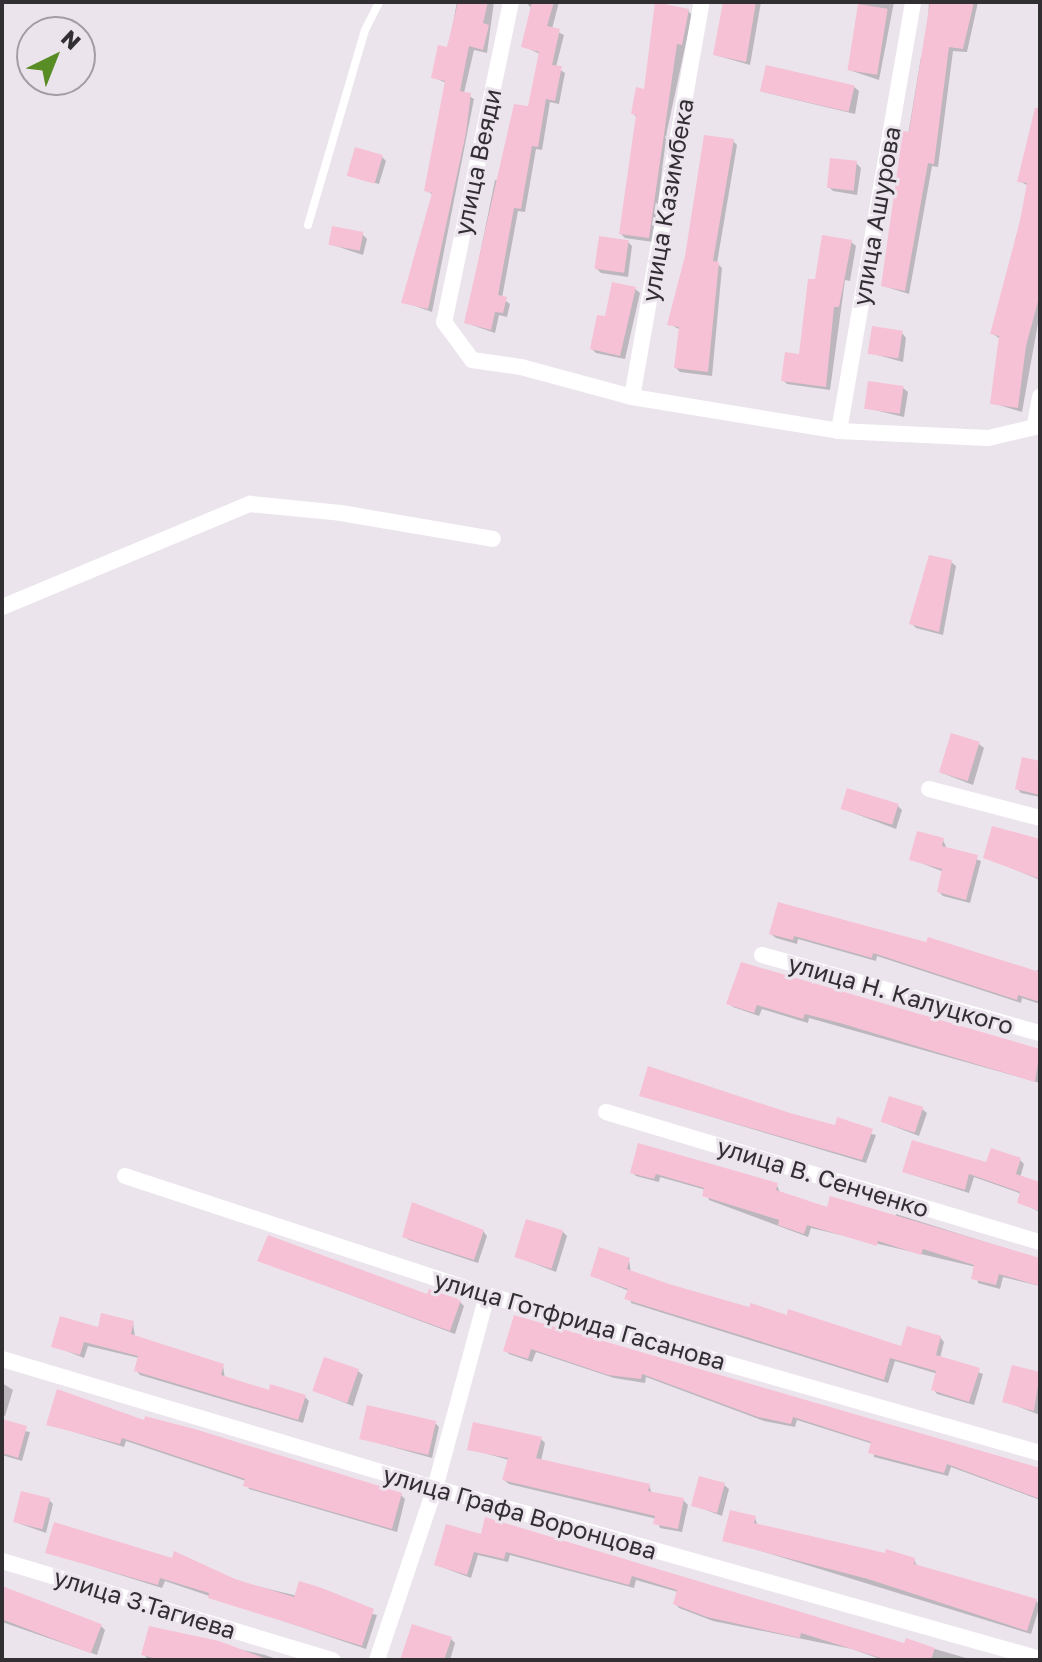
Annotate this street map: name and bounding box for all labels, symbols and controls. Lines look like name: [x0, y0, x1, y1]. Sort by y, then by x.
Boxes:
north arrow: [16, 16, 96, 96]
text: N: [56, 24, 87, 55]
street label: улица Веяди: [447, 86, 507, 238]
street label: улица Казимбека: [635, 96, 699, 304]
street label: улица Ашурова: [846, 124, 906, 308]
street label: улица Н. Калуцкого: [785, 948, 1017, 1040]
street label: улица В. Сенченко: [714, 1131, 932, 1223]
street label: улица Готфрида Гасанова: [431, 1265, 729, 1375]
street label: улица Графа Воронцова: [380, 1459, 660, 1565]
street label: улица З.Тагиева: [51, 1562, 239, 1644]

